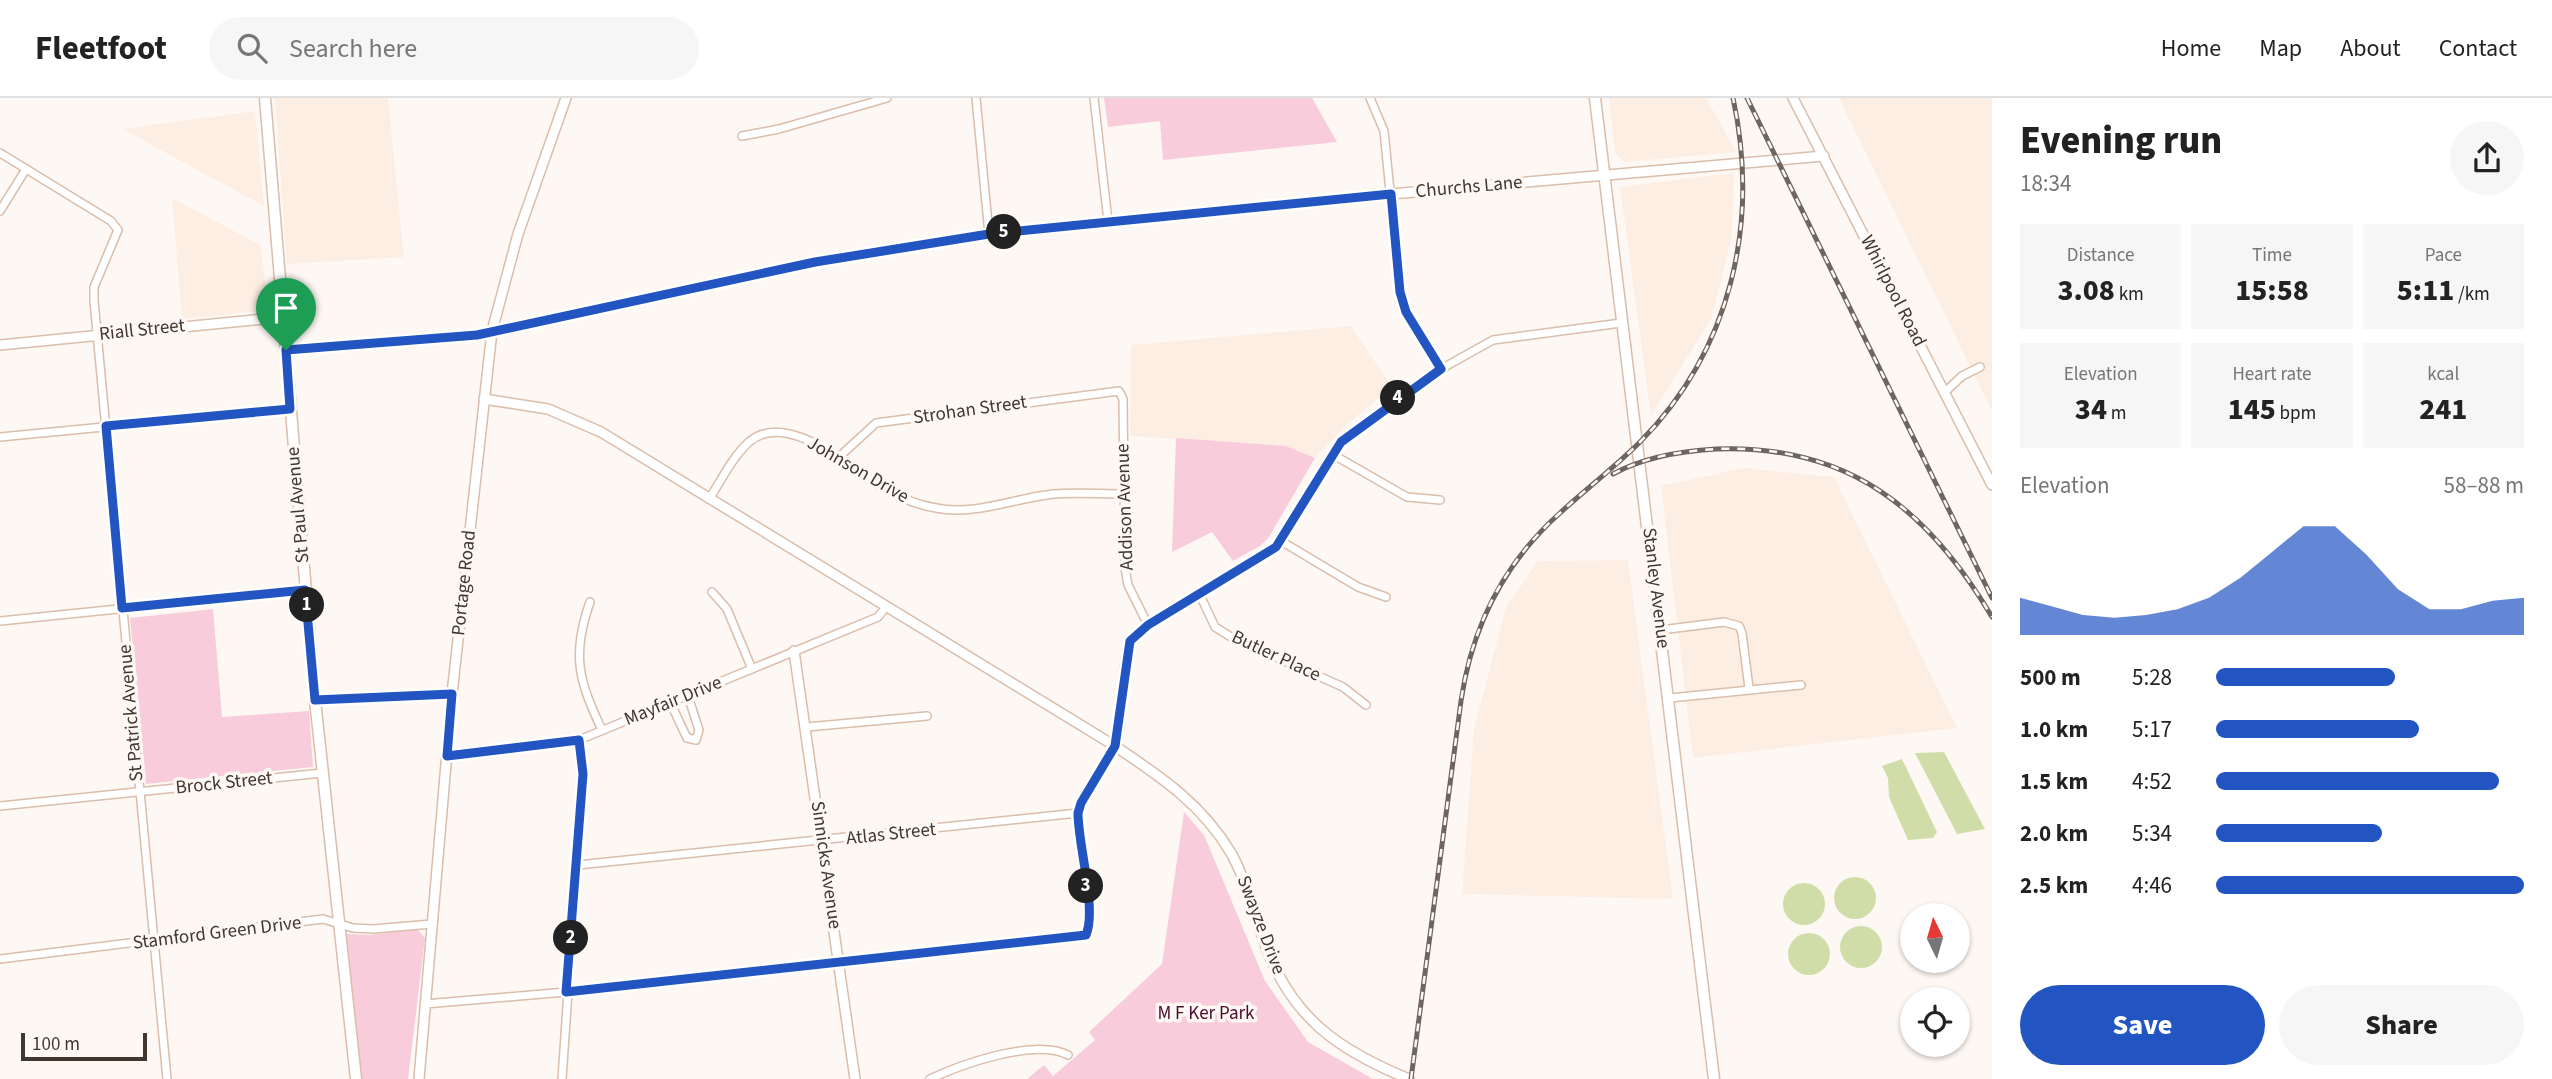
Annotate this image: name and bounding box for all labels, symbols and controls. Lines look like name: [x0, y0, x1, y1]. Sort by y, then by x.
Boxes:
search box: [209, 17, 699, 80]
text: Fleetfoot: [35, 25, 167, 72]
icon: search: [233, 29, 271, 67]
text: Search here: [289, 30, 417, 67]
text: Home: [2161, 31, 2221, 66]
text: Map: [2259, 31, 2302, 66]
text: About: [2340, 31, 2401, 66]
text: Contact: [2439, 31, 2517, 66]
text: Evening run: [2020, 114, 2222, 168]
button: share: [2450, 121, 2524, 195]
text: 18:34: [2020, 167, 2071, 200]
street label: Churchs Lane: [1414, 169, 1524, 205]
pin: 5: [986, 214, 1021, 250]
text: 5: [998, 218, 1009, 245]
street label: Whirlpool Road: [1853, 231, 1933, 351]
text: Distance: [2067, 242, 2134, 269]
text: Time: [2252, 242, 2292, 269]
text: Pace: [2425, 242, 2462, 269]
text: 3.08: [2057, 269, 2115, 312]
text: 15:58: [2235, 269, 2309, 312]
text: 5:11: [2397, 269, 2454, 312]
pin: [256, 278, 316, 350]
text: km: [2115, 281, 2144, 308]
text: /km: [2454, 281, 2490, 308]
icon: arrive: [267, 289, 305, 327]
street label: Riall Street: [98, 312, 187, 348]
text: Elevation: [2064, 361, 2138, 388]
text: Heart rate: [2232, 361, 2311, 388]
text: kcal: [2427, 361, 2459, 388]
pin: 4: [1380, 380, 1416, 416]
text: 4: [1392, 384, 1403, 411]
text: 34: [2075, 388, 2107, 431]
text: 145: [2228, 388, 2276, 431]
text: 241: [2419, 388, 2467, 431]
street label: Strohan Street: [911, 389, 1029, 431]
text: m: [2107, 400, 2126, 427]
text: bpm: [2276, 400, 2316, 427]
street label: Johnson Drive: [802, 430, 914, 510]
street label: Addison Avenue: [1109, 443, 1141, 571]
street label: St Paul Avenue: [279, 446, 317, 564]
text: Elevation: [2020, 469, 2110, 502]
text: 58–88 m: [2444, 469, 2524, 502]
street label: Stanley Avenue: [1635, 526, 1677, 650]
street label: Portage Road: [445, 529, 483, 637]
pin: 1: [290, 588, 324, 622]
text: 1: [301, 591, 312, 618]
street label: Butler Place: [1227, 624, 1325, 688]
street label: St Patrick Avenue: [112, 643, 150, 783]
text: 500 m: [2020, 661, 2081, 694]
text: 5:28: [2132, 661, 2172, 694]
street label: Mayfair Drive: [620, 669, 726, 733]
text: 1.0 km: [2020, 713, 2088, 746]
text: 5:17: [2132, 713, 2172, 746]
street label: Brock Street: [174, 764, 274, 802]
text: 1.5 km: [2020, 765, 2088, 798]
text: 4:52: [2132, 765, 2172, 798]
street label: Sinnicks Avenue: [804, 799, 848, 931]
street label: Atlas Street: [845, 816, 938, 852]
text: 2.0 km: [2020, 817, 2088, 850]
text: 5:34: [2132, 817, 2172, 850]
pin: 3: [1068, 868, 1104, 904]
text: 2.5 km: [2020, 869, 2088, 902]
text: 4:46: [2132, 869, 2172, 902]
text: 3: [1080, 872, 1091, 899]
street label: Swayze Drive: [1230, 872, 1292, 978]
north arrow: [1900, 903, 1970, 973]
map controls: [1900, 903, 1970, 1057]
street label: Stamford Green Drive: [131, 909, 303, 957]
pin: 2: [554, 920, 588, 956]
text: 2: [565, 924, 576, 951]
button: Save: [2020, 985, 2265, 1065]
button: Share: [2279, 985, 2524, 1065]
button: locate: [1900, 987, 1970, 1057]
park label: M F Ker Park: [1158, 1000, 1255, 1027]
scale bar: [21, 1030, 147, 1062]
text: 100 m: [32, 1031, 80, 1058]

